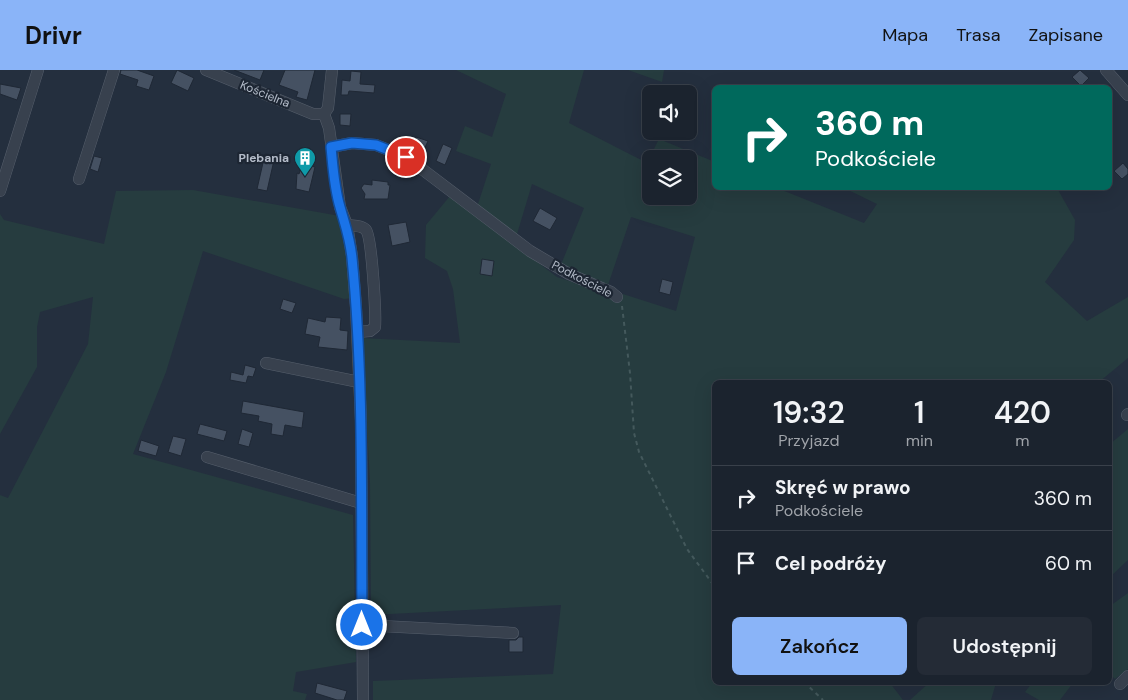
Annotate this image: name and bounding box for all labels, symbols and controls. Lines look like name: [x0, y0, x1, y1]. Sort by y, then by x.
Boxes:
text: Drivr: [25, 20, 82, 51]
text: Mapa: [882, 23, 928, 47]
text: Trasa: [956, 23, 1000, 47]
text: Zapisane: [1028, 23, 1103, 47]
street label: Kościelna: [238, 77, 292, 111]
map controls: [642, 85, 697, 205]
button: sound: [642, 85, 697, 140]
text: 360 m: [815, 100, 924, 146]
icon: right: [732, 105, 797, 170]
pin: [385, 136, 427, 178]
icon: arrive: [392, 143, 420, 171]
text: Podkościele: [815, 144, 936, 173]
building icon: Plebania: [293, 146, 317, 177]
place label: Plebania: [239, 150, 289, 166]
button: layers: [642, 150, 697, 205]
street label: Podkościele: [549, 257, 615, 301]
text: 19:32: [773, 393, 845, 432]
text: 1: [914, 393, 925, 432]
text: 420: [994, 393, 1051, 432]
text: Przyjazd: [778, 430, 840, 451]
text: min: [906, 430, 933, 451]
text: m: [1015, 430, 1030, 451]
text: Skręć w prawo: [775, 475, 911, 500]
icon: right: [732, 484, 760, 512]
text: 360 m: [1034, 486, 1092, 511]
text: Podkościele: [775, 500, 863, 521]
icon: arrive: [732, 549, 760, 577]
text: Cel podróży: [775, 551, 886, 576]
text: 60 m: [1045, 551, 1092, 576]
position arrow: [335, 598, 387, 650]
button: Zakończ: [732, 617, 907, 675]
button: Udostępnij: [917, 617, 1092, 675]

